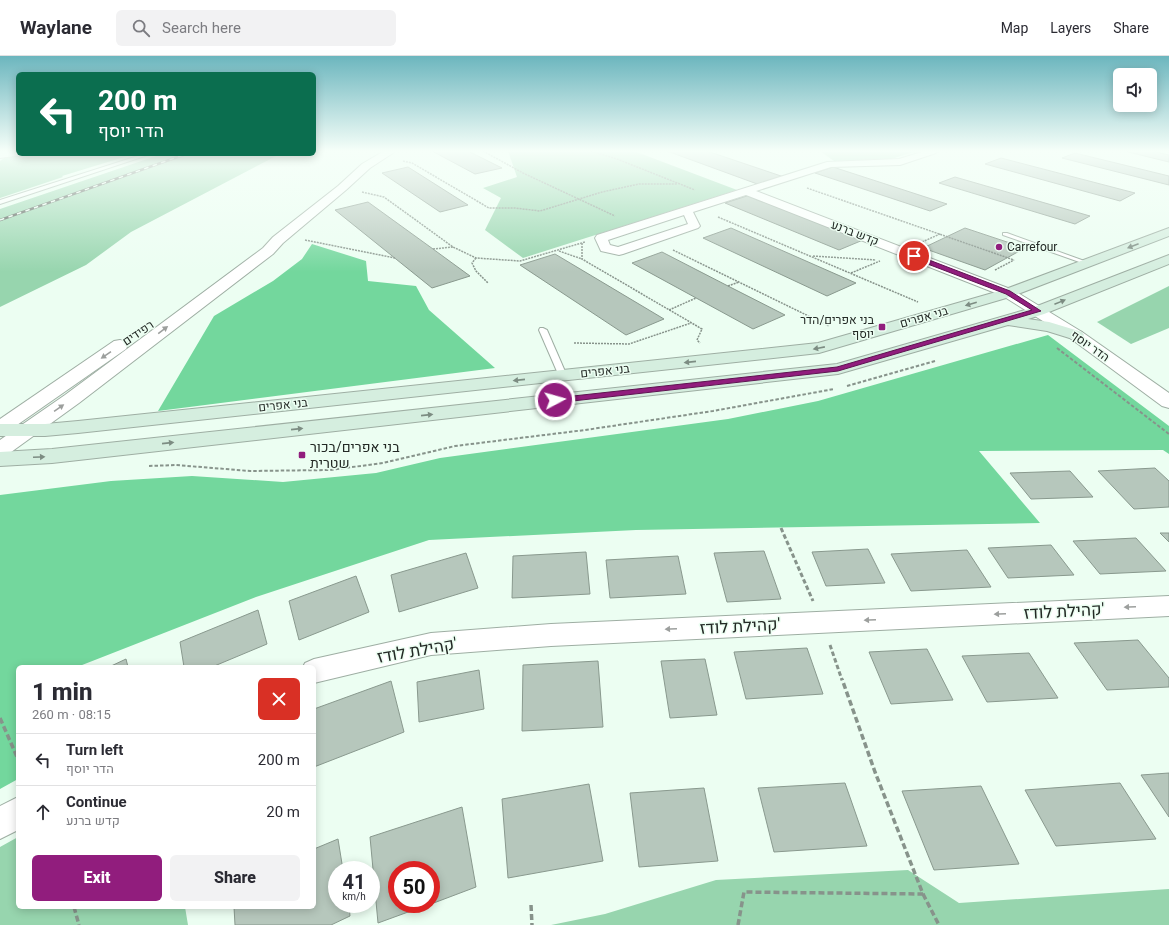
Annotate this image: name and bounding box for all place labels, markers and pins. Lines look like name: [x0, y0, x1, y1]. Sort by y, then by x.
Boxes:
pin: [897, 239, 931, 273]
place label: Carrefour: [1007, 240, 1057, 254]
marker: Carrefour: [994, 242, 1004, 252]
place label: בני אפרים/הדר יוסף: [800, 313, 875, 341]
marker: בני אפרים/הדר יוסף: [877, 322, 887, 332]
place label: בני אפרים/בכור שטרית: [310, 439, 400, 471]
marker: בני אפרים/בכור שטרית: [297, 450, 307, 460]

